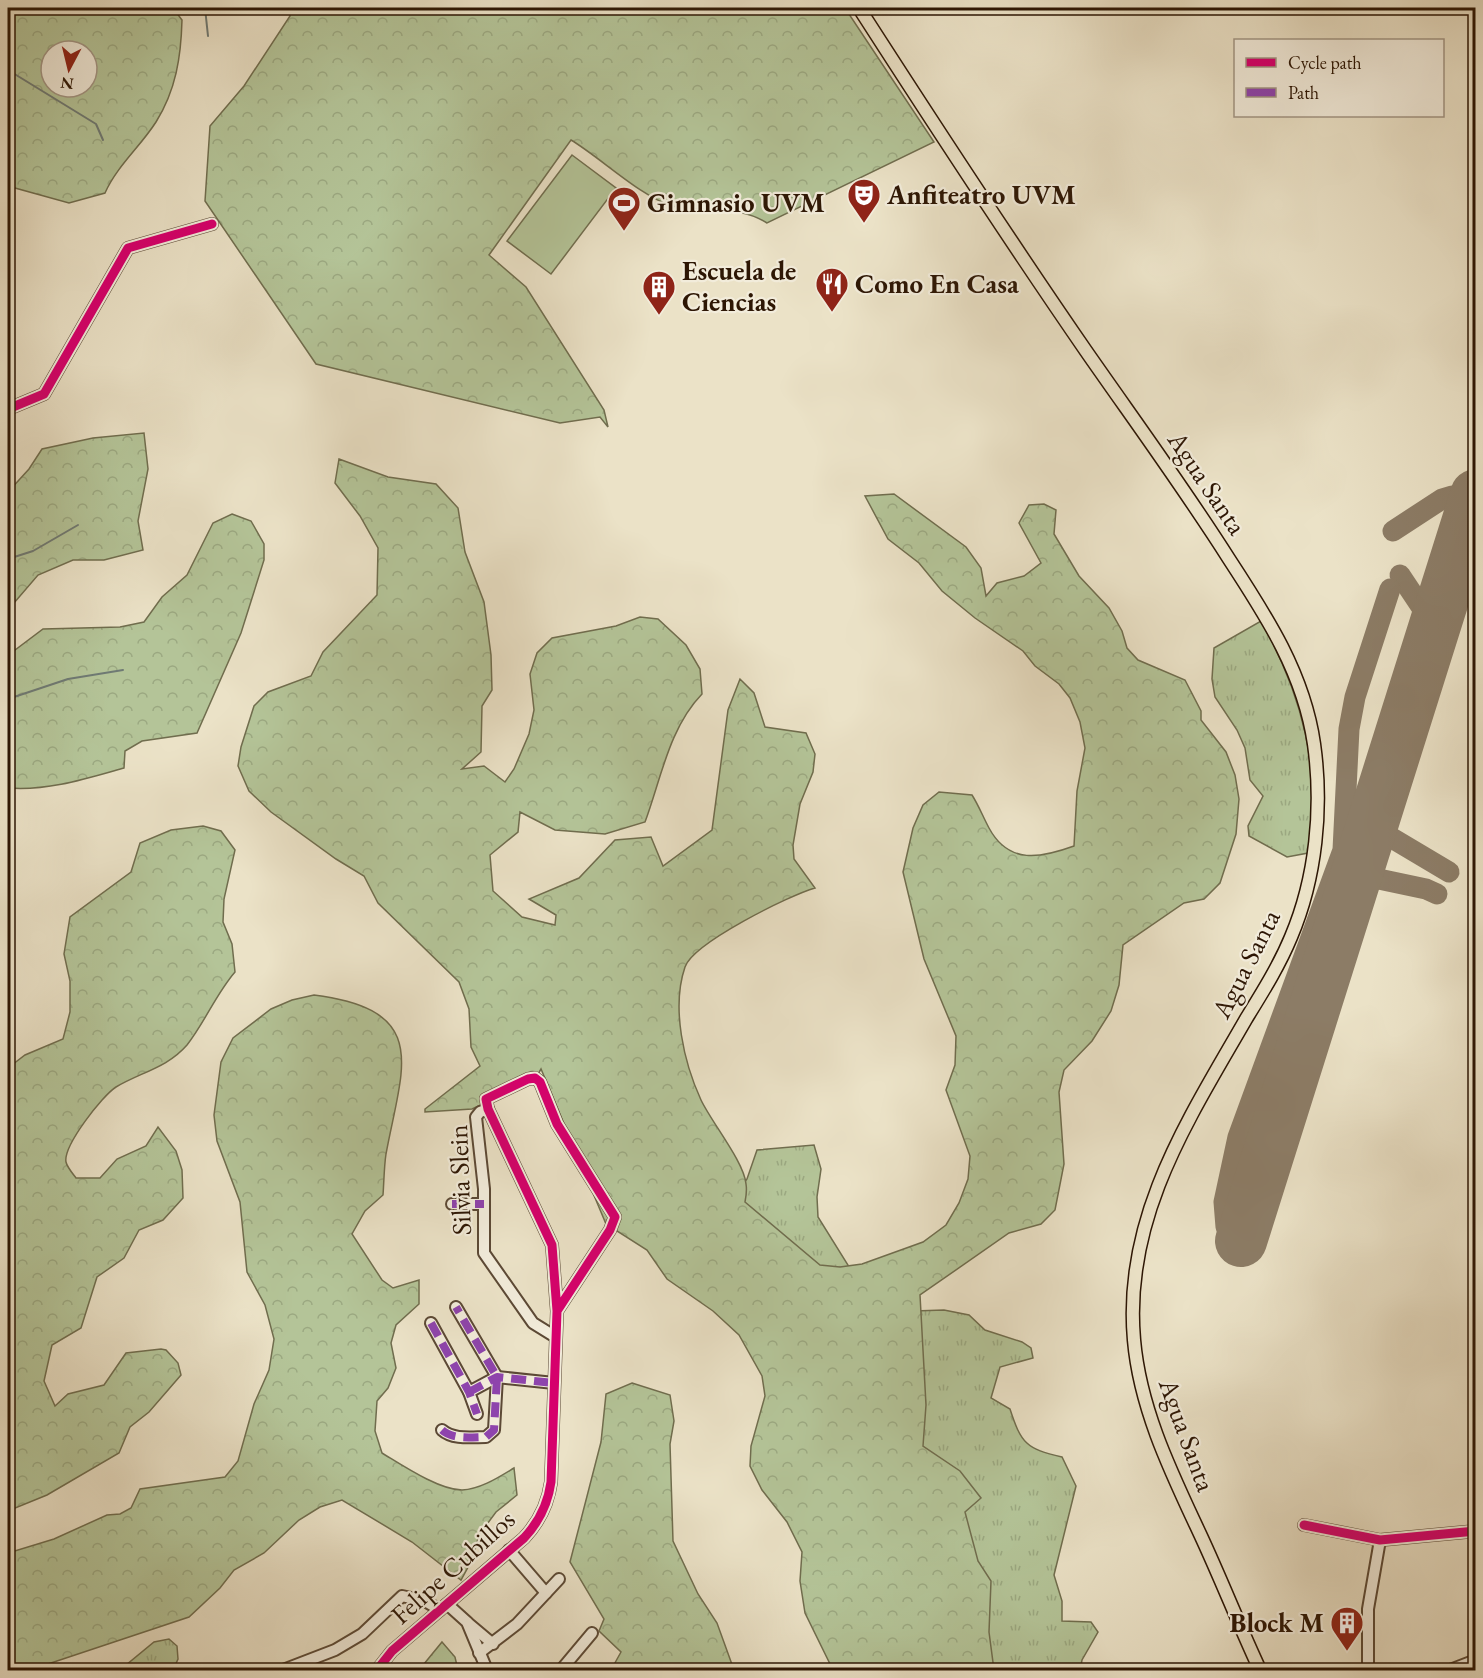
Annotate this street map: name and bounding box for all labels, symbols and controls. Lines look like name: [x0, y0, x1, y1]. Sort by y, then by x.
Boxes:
north arrow: [39, 39, 99, 99]
legend: [1234, 39, 1444, 117]
text: Cycle path: [1288, 51, 1362, 74]
text: N: [59, 72, 75, 95]
text: Path: [1288, 81, 1319, 104]
theatre icon: Anfiteatro UVM: [846, 177, 882, 224]
place label: Anfiteatro UVM: [886, 177, 1076, 212]
sports icon: Gimnasio UVM: [606, 185, 642, 232]
place label: Gimnasio UVM: [647, 185, 825, 220]
place label: Escuela de Ciencias: [682, 253, 796, 319]
restaurant icon: Como En Casa: [814, 266, 850, 313]
place label: Como En Casa: [855, 266, 1019, 301]
building icon: Escuela de Ciencias: [641, 269, 677, 316]
street label: Agua Santa: [1159, 423, 1255, 541]
street label: Agua Santa: [1203, 903, 1288, 1025]
street label: Silvia Slein: [440, 1124, 479, 1236]
street label: Agua Santa: [1151, 1373, 1224, 1496]
street label: Felipe Cubillos: [383, 1502, 522, 1632]
place label: Block M: [1229, 1605, 1324, 1640]
building icon: Block M: [1329, 1605, 1365, 1652]

